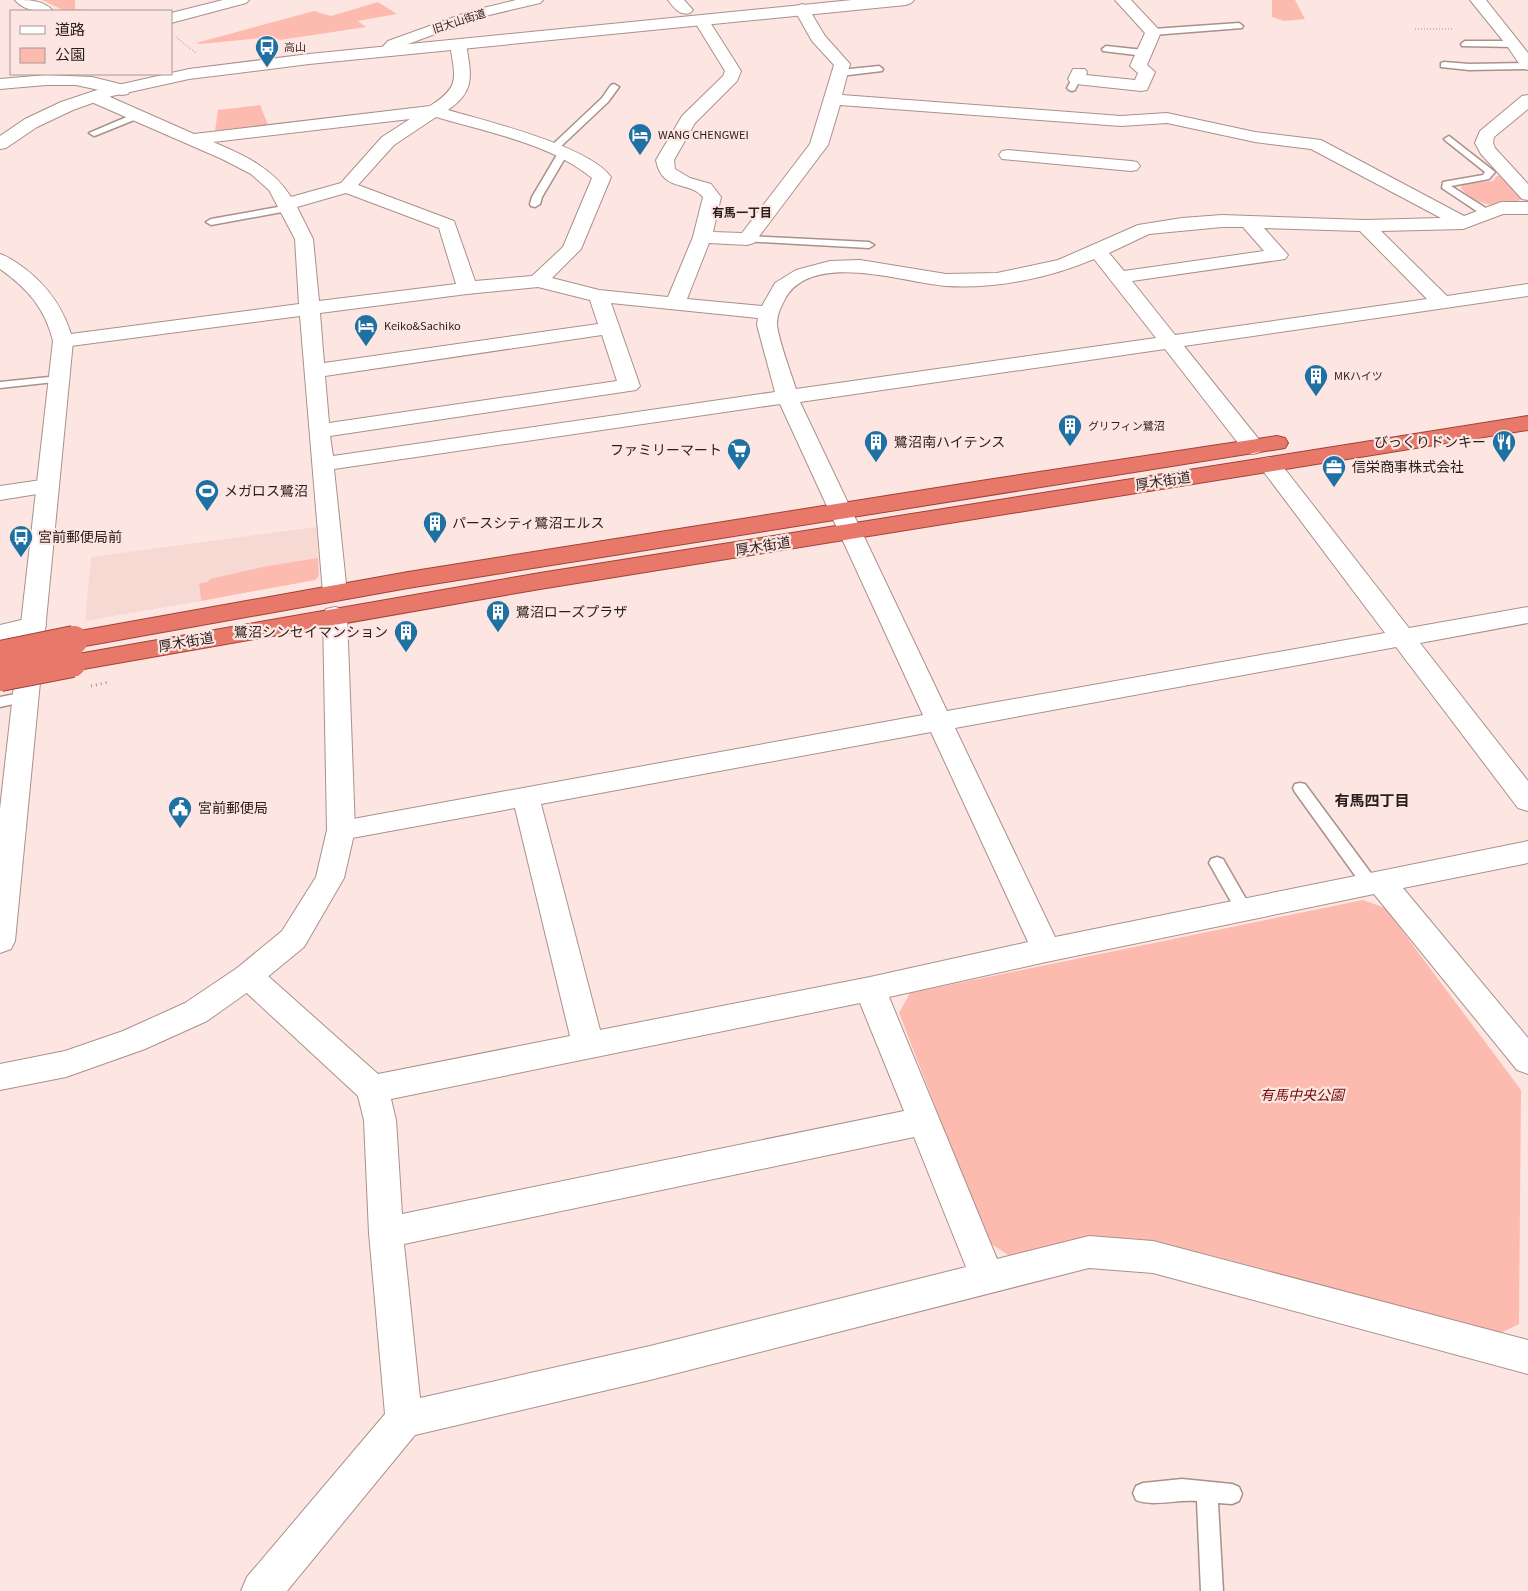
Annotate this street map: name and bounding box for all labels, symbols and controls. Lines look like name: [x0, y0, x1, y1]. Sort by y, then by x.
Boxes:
street label: 旧大山街道: [430, 4, 487, 36]
legend: [10, 10, 172, 75]
text: 道路: [55, 18, 85, 39]
bus stop icon: 高山: [254, 34, 280, 68]
place label: 高山: [284, 38, 306, 54]
text: 公園: [55, 43, 85, 64]
hotel icon: WANG CHENGWEI: [627, 122, 653, 156]
place label: WANG CHENGWEI: [658, 126, 749, 142]
district label: 有馬一丁目: [712, 203, 772, 220]
hotel icon: Keiko&Sachiko: [353, 313, 379, 347]
place label: Keiko&Sachiko: [384, 317, 461, 333]
building icon: MKハイツ: [1303, 363, 1329, 397]
place label: MKハイツ: [1334, 367, 1383, 383]
building icon: グリフィン鷺沼: [1057, 413, 1083, 447]
place label: グリフィン鷺沼: [1088, 417, 1165, 433]
building icon: 鷺沼南ハイテンス: [863, 429, 889, 463]
restaurant icon: びっくりドンキー: [1491, 429, 1517, 463]
place label: 鷺沼南ハイテンス: [894, 431, 1005, 451]
place label: びっくりドンキー: [1374, 431, 1486, 451]
supermarket icon: ファミリーマート: [726, 437, 752, 471]
place label: ファミリーマート: [610, 439, 722, 459]
office icon: 信栄商事株式会社: [1321, 454, 1347, 488]
place label: 信栄商事株式会社: [1352, 456, 1464, 476]
street label: 厚木街道: [1134, 466, 1192, 494]
sports icon: メガロス鷺沼: [194, 478, 220, 512]
place label: メガロス鷺沼: [224, 480, 308, 500]
building icon: パースシティ鷺沼エルス: [422, 510, 448, 544]
place label: パースシティ鷺沼エルス: [452, 512, 604, 532]
bus stop icon: 宮前郵便局前: [8, 524, 34, 558]
place label: 宮前郵便局前: [38, 526, 122, 546]
street label: 厚木街道: [734, 531, 792, 559]
building icon: 鷺沼ローズプラザ: [485, 599, 511, 633]
place label: 鷺沼ローズプラザ: [516, 601, 627, 621]
building icon: 鷺沼シンセイマンション: [393, 619, 419, 653]
place label: 鷺沼シンセイマンション: [234, 621, 388, 641]
street label: 厚木街道: [157, 626, 215, 656]
district label: 有馬四丁目: [1334, 789, 1410, 810]
public building icon: 宮前郵便局: [167, 795, 193, 829]
place label: 宮前郵便局: [198, 797, 268, 817]
park label: 有馬中央公園: [1260, 1084, 1346, 1104]

